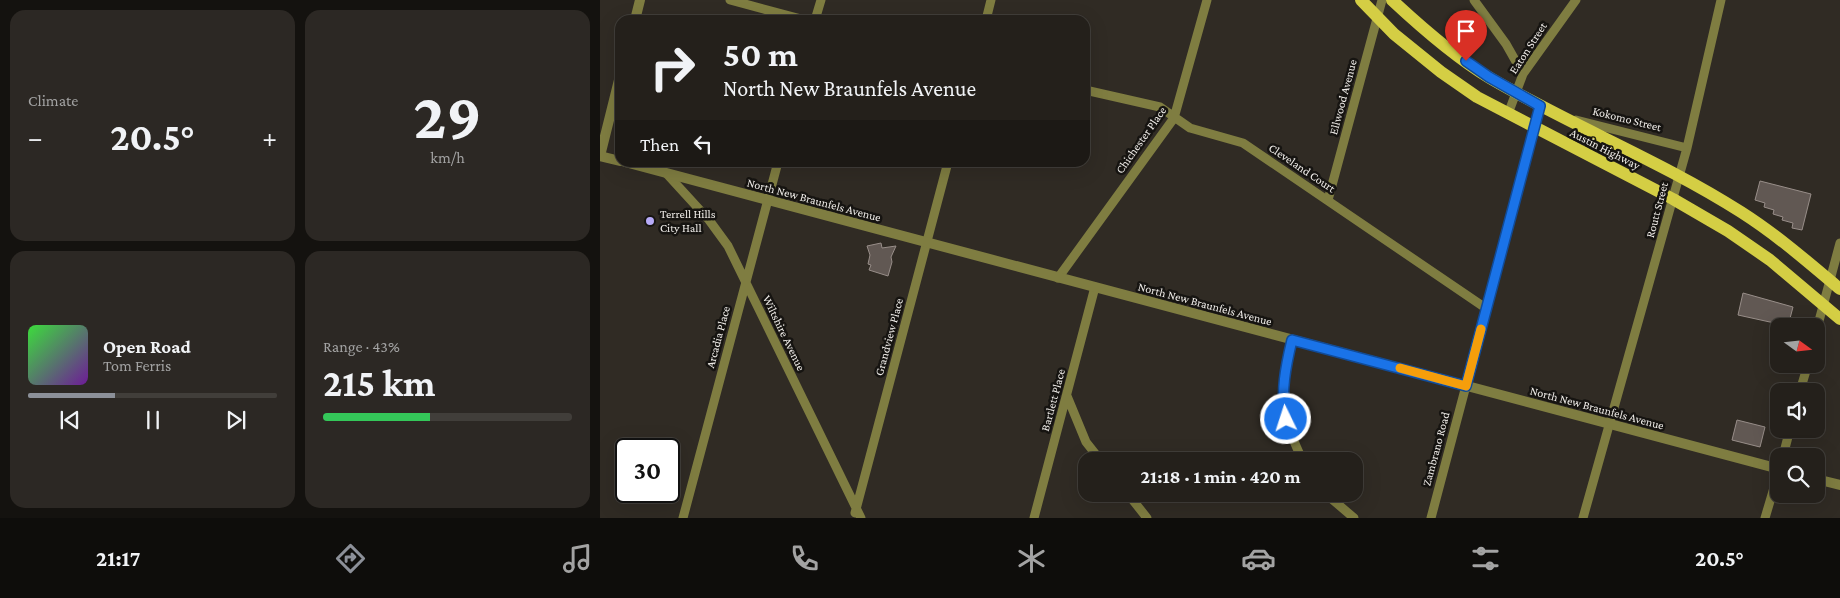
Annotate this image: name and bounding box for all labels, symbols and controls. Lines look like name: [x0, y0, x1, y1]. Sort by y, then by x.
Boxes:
pin: [1445, 10, 1487, 61]
icon: arrive: [1452, 17, 1480, 45]
street label: Eaton Street: [1506, 19, 1550, 76]
icon: right: [640, 35, 705, 100]
text: 50 m: [723, 35, 798, 74]
street label: Ellwood Avenue: [1326, 58, 1360, 136]
text: North New Braunfels Avenue: [723, 76, 976, 101]
text: 29: [413, 80, 482, 152]
text: Climate: [28, 92, 78, 109]
street label: Chichester Place: [1113, 104, 1169, 176]
street label: Kokomo Street: [1591, 104, 1664, 135]
text: 20.5°: [110, 116, 195, 158]
text: −: [28, 122, 43, 153]
text: +: [262, 122, 277, 153]
street label: Austin Highway: [1568, 125, 1643, 173]
icon: left: [689, 130, 717, 158]
text: Then: [640, 134, 679, 155]
street label: Cleveland Court: [1266, 141, 1339, 196]
text: km/h: [430, 149, 465, 166]
street label: North New Braunfels Avenue: [746, 175, 882, 225]
street label: Routt Street: [1643, 180, 1671, 239]
place label: Terrell Hills City Hall: [660, 207, 716, 235]
marker: Terrell Hills City Hall: [644, 215, 656, 227]
street label: North New Braunfels Avenue: [1137, 279, 1273, 329]
street label: Wiltshire Avenue: [760, 293, 808, 373]
street label: Grandview Place: [872, 297, 906, 377]
street label: Arcadia Place: [703, 304, 733, 370]
north arrow: [1770, 318, 1825, 372]
map controls: [1770, 318, 1825, 503]
text: Open Road: [103, 336, 191, 357]
text: Range · 43%: [323, 338, 400, 355]
text: Tom Ferris: [103, 357, 171, 374]
text: 215 km: [323, 362, 435, 404]
street label: Bartlett Place: [1038, 367, 1068, 433]
street label: North New Braunfels Avenue: [1529, 383, 1665, 433]
button: sound: [1770, 383, 1825, 438]
position arrow: [1259, 392, 1311, 444]
icon: previous: [56, 406, 84, 434]
icon: pause: [139, 406, 167, 434]
icon: next: [222, 406, 250, 434]
street label: Zambrano Road: [1419, 410, 1453, 488]
speed limit sign: 30: [615, 438, 680, 503]
button: search: [1770, 448, 1825, 503]
text: 21:18 · 1 min · 420 m: [1140, 466, 1301, 487]
icon: directions: [333, 541, 368, 576]
icon: music: [560, 541, 595, 576]
icon: phone: [787, 541, 822, 576]
icon: climate: [1014, 541, 1049, 576]
icon: car: [1241, 541, 1276, 576]
icon: filters: [1468, 541, 1503, 576]
text: 21:17: [96, 546, 140, 571]
text: 20.5°: [1695, 546, 1744, 571]

